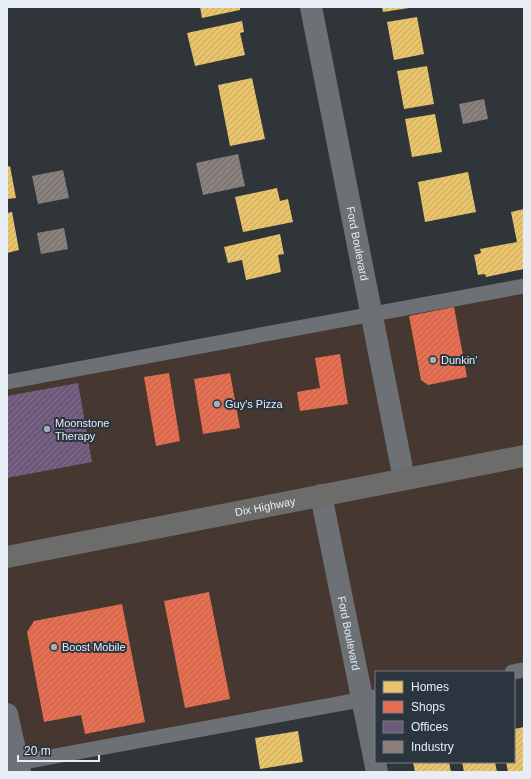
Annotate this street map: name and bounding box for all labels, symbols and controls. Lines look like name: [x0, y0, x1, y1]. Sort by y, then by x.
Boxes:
street label: Ford Boulevard: [344, 205, 371, 282]
place label: Dunkin': [441, 354, 477, 366]
marker: Dunkin': [428, 355, 438, 365]
place label: Guy's Pizza: [225, 398, 284, 410]
marker: Guy's Pizza: [212, 399, 222, 409]
place label: Moonstone Therapy: [55, 417, 109, 442]
marker: Moonstone Therapy: [42, 424, 52, 434]
street label: Dix Highway: [234, 495, 297, 518]
street label: Ford Boulevard: [336, 595, 362, 671]
place label: Boost Mobile: [62, 641, 126, 653]
marker: Boost Mobile: [49, 642, 59, 652]
legend: [375, 671, 515, 763]
text: Homes: [411, 680, 449, 694]
text: Shops: [411, 700, 445, 714]
text: Offices: [411, 720, 448, 734]
scale bar: [18, 737, 99, 763]
text: Industry: [411, 740, 454, 754]
text: 20 m: [24, 744, 51, 758]

